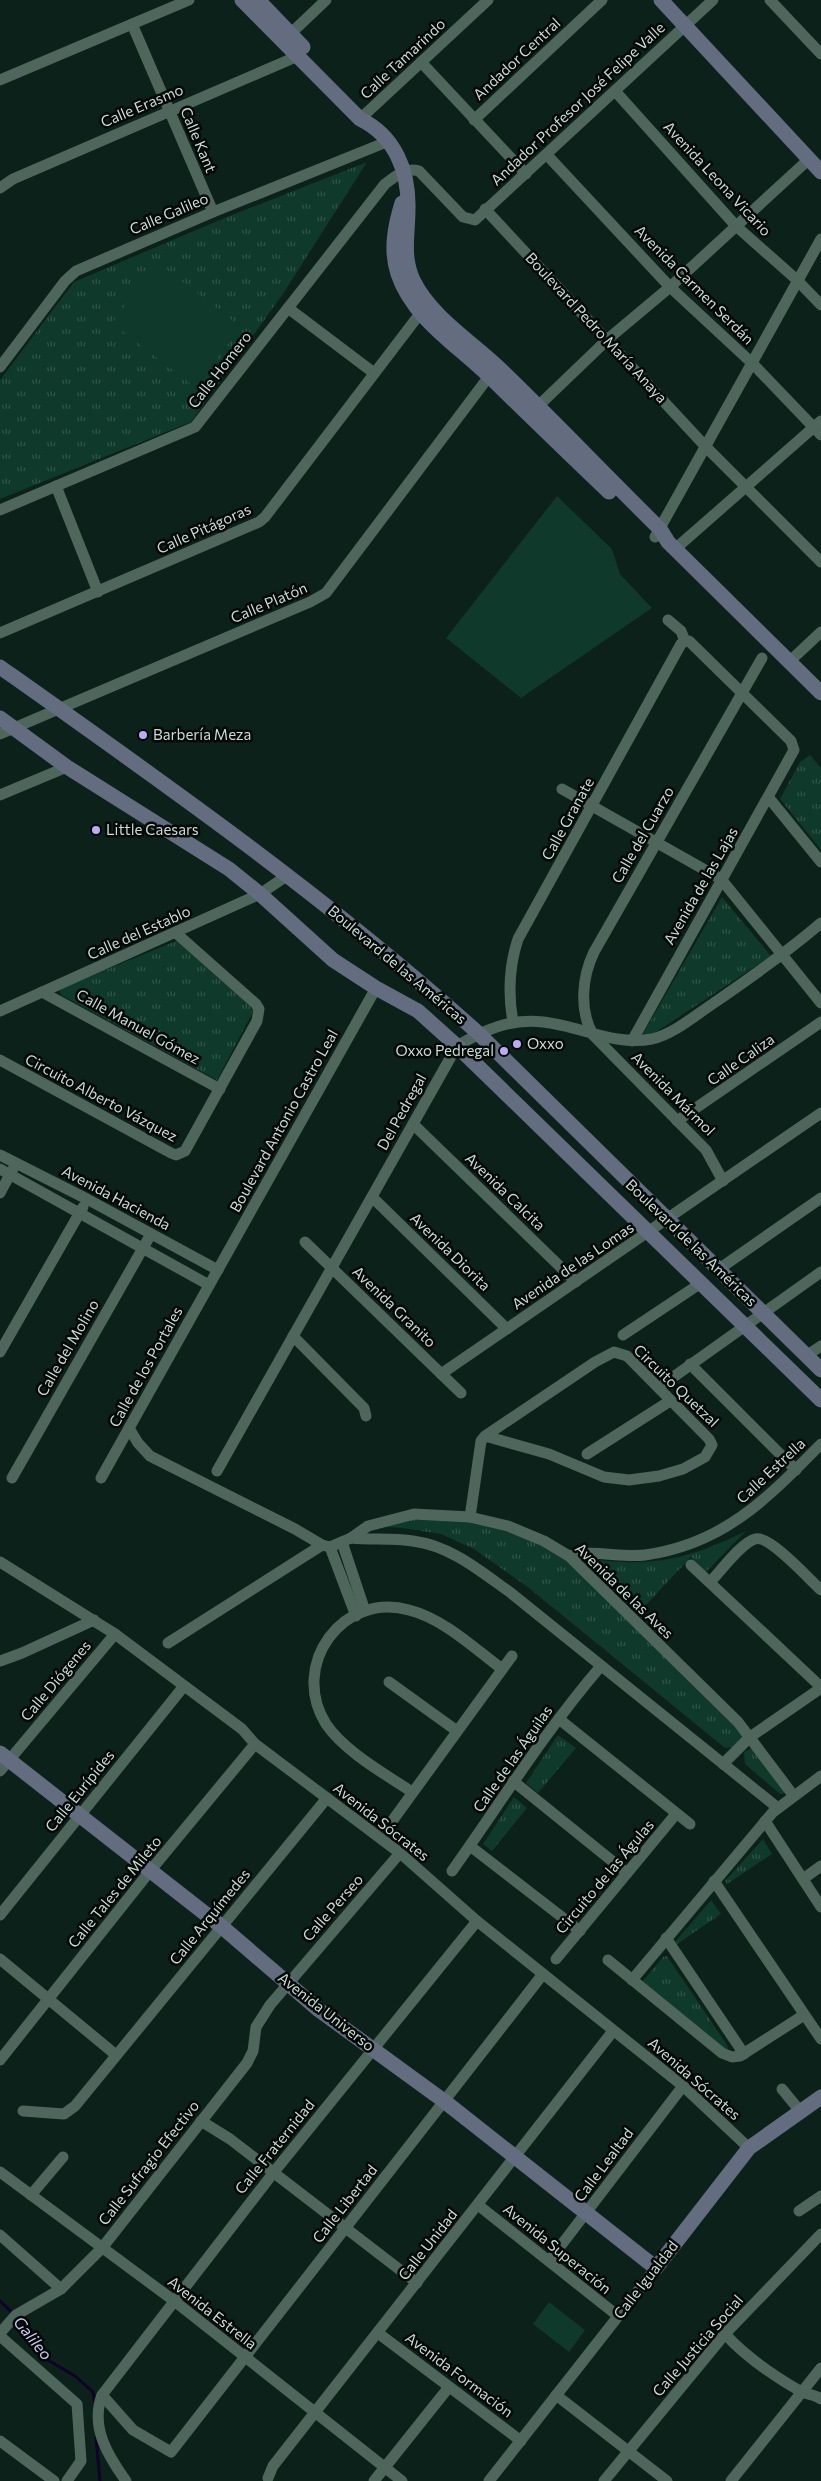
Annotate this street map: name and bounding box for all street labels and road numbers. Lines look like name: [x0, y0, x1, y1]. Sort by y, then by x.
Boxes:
street label: Andador Central: [469, 13, 564, 103]
street label: Calle Tamarindo: [356, 14, 449, 102]
street label: Andador Profesor José Felipe Valle: [487, 18, 668, 189]
street label: Calle Erasmo: [98, 80, 186, 131]
street label: Calle Kant: [177, 104, 221, 175]
street label: Avenida Leona Vicario: [660, 117, 775, 239]
street label: Calle Galileo: [127, 188, 211, 238]
street label: Avenida Carmen Serdán: [631, 221, 758, 348]
street label: Boulevard Pedro María Anaya: [522, 248, 671, 406]
street label: Calle Homero: [184, 327, 255, 411]
street label: Calle Pitágoras: [154, 499, 254, 557]
street label: Calle Platón: [228, 578, 309, 626]
street label: Calle Granate: [537, 774, 597, 863]
street label: Calle del Cuarzo: [607, 783, 677, 886]
street label: Avenida de las Lajas: [659, 823, 741, 947]
street label: Calle del Establo: [84, 901, 193, 963]
street label: Boulevard de las Américas: [325, 901, 471, 1028]
street label: Calle Manuel Gómez: [74, 985, 203, 1068]
street label: Boulevard Antonio Castro Leal: [225, 1026, 341, 1215]
street label: Calle Caliza: [703, 1030, 777, 1089]
street label: Avenida Mármol: [628, 1048, 719, 1139]
street label: Circuito Alberto Vázquez: [22, 1049, 181, 1145]
street label: Del Pedregal: [373, 1070, 430, 1153]
street label: Avenida Calcita: [462, 1149, 549, 1234]
street label: Avenida Hacienda: [59, 1161, 174, 1233]
street label: Boulevard de las Américas: [622, 1175, 761, 1310]
street label: Avenida Diorita: [407, 1208, 495, 1294]
street label: Avenida de las Lomas: [508, 1218, 637, 1313]
street label: Avenida Granito: [349, 1262, 440, 1351]
street label: Calle del Molino: [32, 1296, 102, 1399]
street label: Calle de los Portales: [105, 1303, 186, 1430]
street label: Circuito Quetzal: [630, 1340, 723, 1430]
street label: Calle Estrella: [732, 1434, 808, 1507]
street label: Avenida de las Aves: [572, 1539, 678, 1642]
street label: Calle Diógenes: [16, 1636, 94, 1724]
street label: Calle de las Águilas: [468, 1701, 556, 1815]
street label: Calle Eurípides: [41, 1746, 118, 1835]
street label: Avenida Sócrates: [330, 1778, 433, 1864]
street label: Circuito de las Águlas: [551, 1815, 657, 1937]
street label: Calle Tales de Mileto: [64, 1832, 165, 1951]
street label: Calle Arquímedes: [165, 1865, 253, 1968]
street label: Calle Perseo: [298, 1870, 366, 1945]
street label: Avenida Universo: [275, 1968, 378, 2054]
street label: Avenida Sócrates: [645, 2033, 745, 2123]
street label: Calle Sufragio Efectivo: [94, 2096, 202, 2228]
street label: Calle Fraternidad: [231, 2096, 318, 2197]
street label: Calle Lealtad: [570, 2124, 637, 2205]
street label: Calle Libertad: [308, 2161, 380, 2246]
street label: Avenida Superación: [500, 2199, 615, 2297]
street label: Calle Unidad: [394, 2205, 461, 2283]
street label: Calle Igualdad: [609, 2237, 681, 2322]
street label: Avenida Estrella: [165, 2272, 261, 2353]
street label: Calle Justicia Social: [648, 2291, 746, 2400]
street label: Avenida Formación: [402, 2328, 517, 2420]

